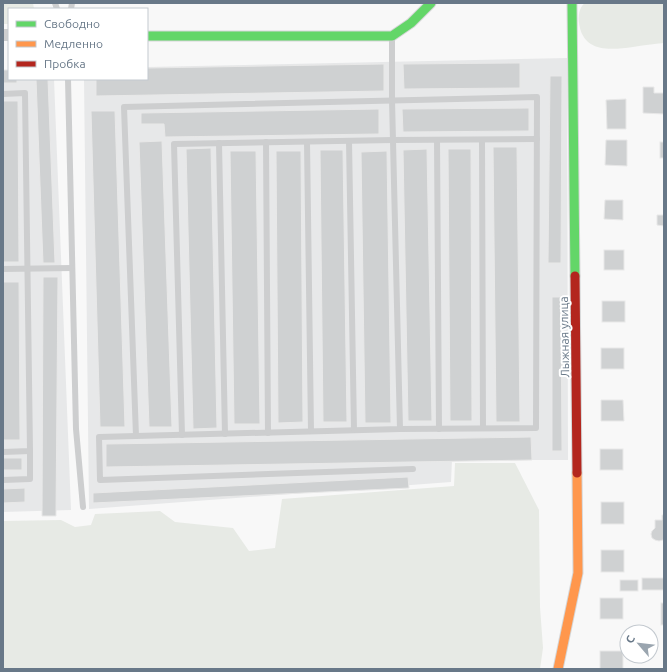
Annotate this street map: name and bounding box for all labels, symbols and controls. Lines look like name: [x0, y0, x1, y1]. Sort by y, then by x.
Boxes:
legend: [8, 8, 148, 80]
text: Свободно: [44, 17, 100, 30]
text: Медленно: [44, 37, 103, 50]
text: Пробка: [44, 57, 86, 70]
street label: Лыжная улица: [557, 296, 571, 378]
north arrow: [619, 624, 659, 664]
text: С: [623, 633, 637, 645]

